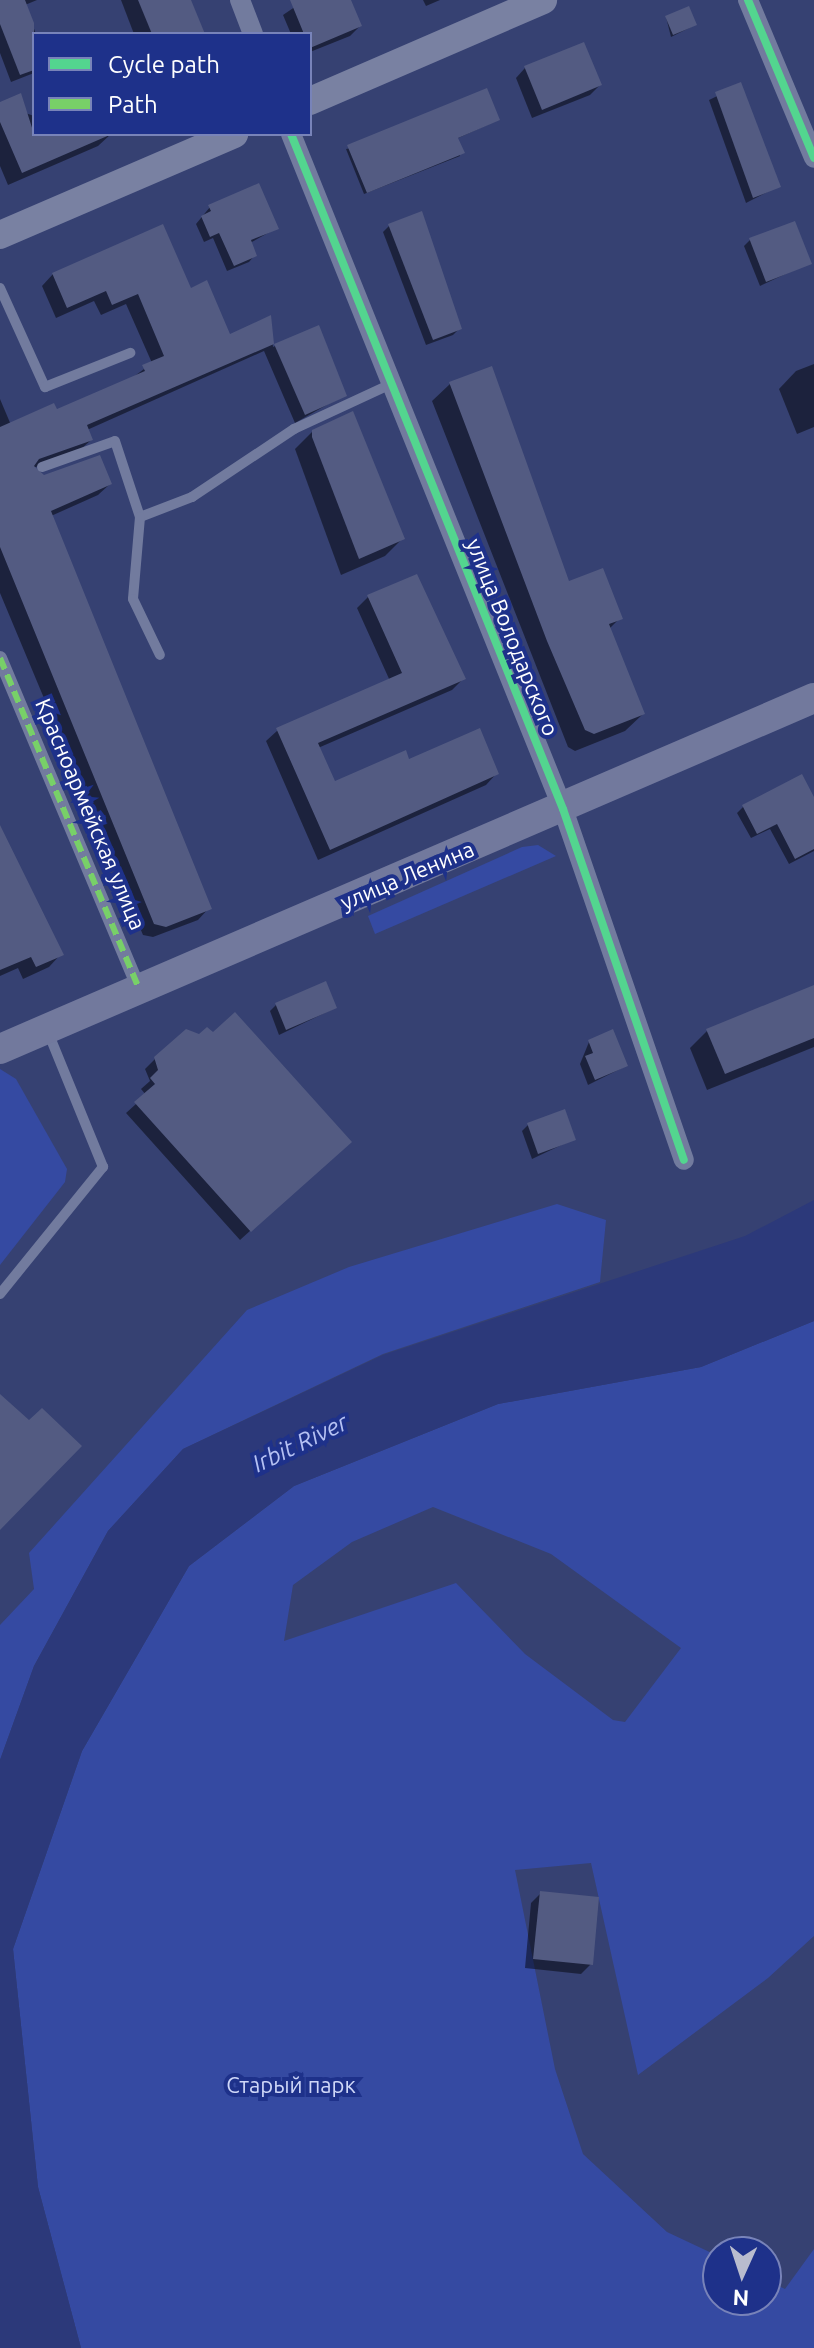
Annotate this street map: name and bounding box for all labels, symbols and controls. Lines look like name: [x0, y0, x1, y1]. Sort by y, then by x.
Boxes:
legend: [32, 32, 312, 136]
text: Cycle path: [108, 51, 220, 78]
text: Path: [108, 91, 158, 118]
street label: улица Володарского: [461, 534, 565, 740]
street label: Красноармейская улица: [30, 694, 152, 934]
street label: улица Ленина: [336, 835, 478, 915]
water label: Irbit River: [248, 1408, 352, 1478]
park label: Старый парк: [226, 2072, 356, 2098]
north arrow: [702, 2236, 782, 2316]
text: N: [732, 2286, 750, 2311]

